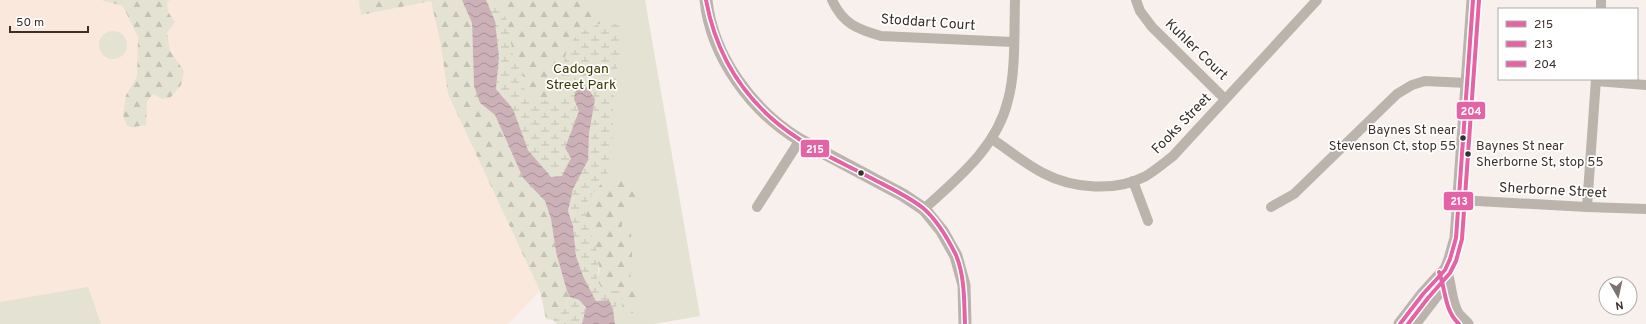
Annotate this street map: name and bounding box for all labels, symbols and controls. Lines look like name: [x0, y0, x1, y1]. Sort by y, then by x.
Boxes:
scale bar: [10, 8, 88, 34]
legend: [1498, 8, 1638, 80]
street label: Stoddart Court: [880, 11, 976, 35]
text: 50 m: [16, 15, 44, 31]
street label: Kuhler Court: [1161, 16, 1231, 84]
text: 215: [1534, 17, 1553, 33]
text: 213: [1534, 37, 1553, 53]
text: 204: [1534, 57, 1557, 73]
park label: Cadogan Street Park: [546, 61, 616, 94]
street label: Fooks Street: [1149, 90, 1215, 158]
line badge: 204: [1456, 101, 1486, 120]
text: 204: [1460, 105, 1482, 119]
place label: Baynes St near Stevenson Ct, stop 55: [1329, 123, 1456, 155]
marker: Baynes St near Stevenson Ct, stop 55: [1458, 133, 1468, 143]
line badge: 215: [800, 139, 830, 158]
place label: Baynes St near Sherborne St, stop 55: [1476, 139, 1603, 171]
text: 215: [806, 143, 824, 157]
marker: Baynes St near Sherborne St, stop 55: [1463, 149, 1473, 159]
unlabelled marker: [856, 168, 866, 178]
street label: Sherborne Street: [1499, 180, 1607, 202]
line badge: 213: [1443, 191, 1474, 211]
text: 213: [1450, 195, 1468, 209]
north arrow: [1598, 276, 1638, 316]
text: N: [1614, 297, 1624, 312]

